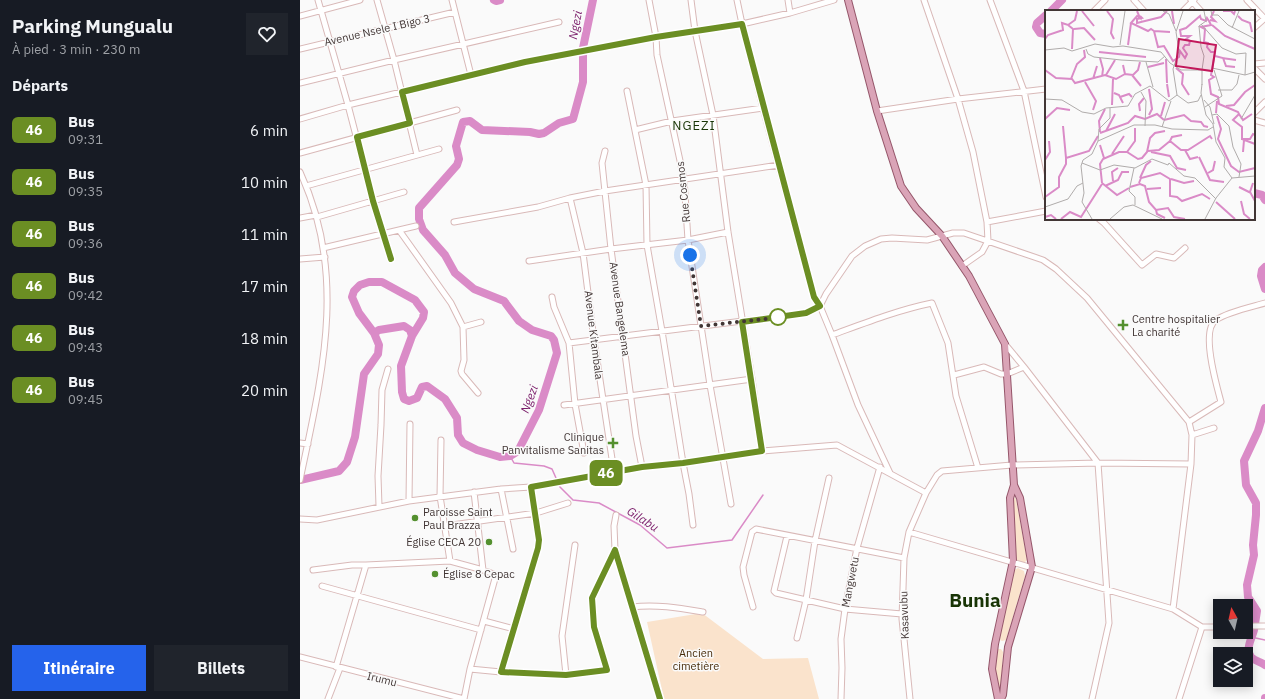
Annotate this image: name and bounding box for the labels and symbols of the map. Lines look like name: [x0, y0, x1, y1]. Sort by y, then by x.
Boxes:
water label: Ngezi: [565, 9, 585, 41]
inset map: [1045, 10, 1255, 220]
street label: Avenue Nsele I Bigo 3: [323, 11, 431, 49]
district label: NGEZI: [672, 117, 716, 134]
street label: Rue Cosmos: [673, 161, 693, 223]
your location: [680, 245, 700, 265]
street label: Avenue Bangelema: [606, 261, 634, 357]
street label: Avenue Kitambala: [582, 290, 606, 380]
unlabelled marker: [769, 308, 787, 326]
place label: Centre hospitalier La charité: [1132, 312, 1220, 339]
marker: Centre hospitalier La charité: [1117, 319, 1129, 331]
water label: Ngezi: [517, 382, 541, 415]
place label: Clinique Panvitalisme Sanitas: [502, 430, 604, 457]
marker: Clinique Panvitalisme Sanitas: [607, 437, 619, 449]
line badge: 46: [588, 460, 624, 486]
water label: Gilabu: [624, 503, 662, 535]
place label: Paroisse Saint Paul Brazza: [423, 505, 493, 532]
marker: Paroisse Saint Paul Brazza: [410, 513, 420, 523]
place label: Église CECA 20: [406, 535, 481, 549]
marker: Église CECA 20: [484, 537, 494, 547]
street label: Mangwetu: [838, 555, 862, 609]
place label: Église 8 Cepac: [443, 567, 515, 581]
marker: Église 8 Cepac: [430, 569, 440, 579]
district label: Bunia: [949, 588, 1001, 612]
street label: Kasavubu: [896, 591, 912, 639]
north arrow: [1213, 599, 1253, 639]
park label: Ancien cimetière: [673, 646, 719, 673]
street label: Irumu: [365, 669, 399, 689]

